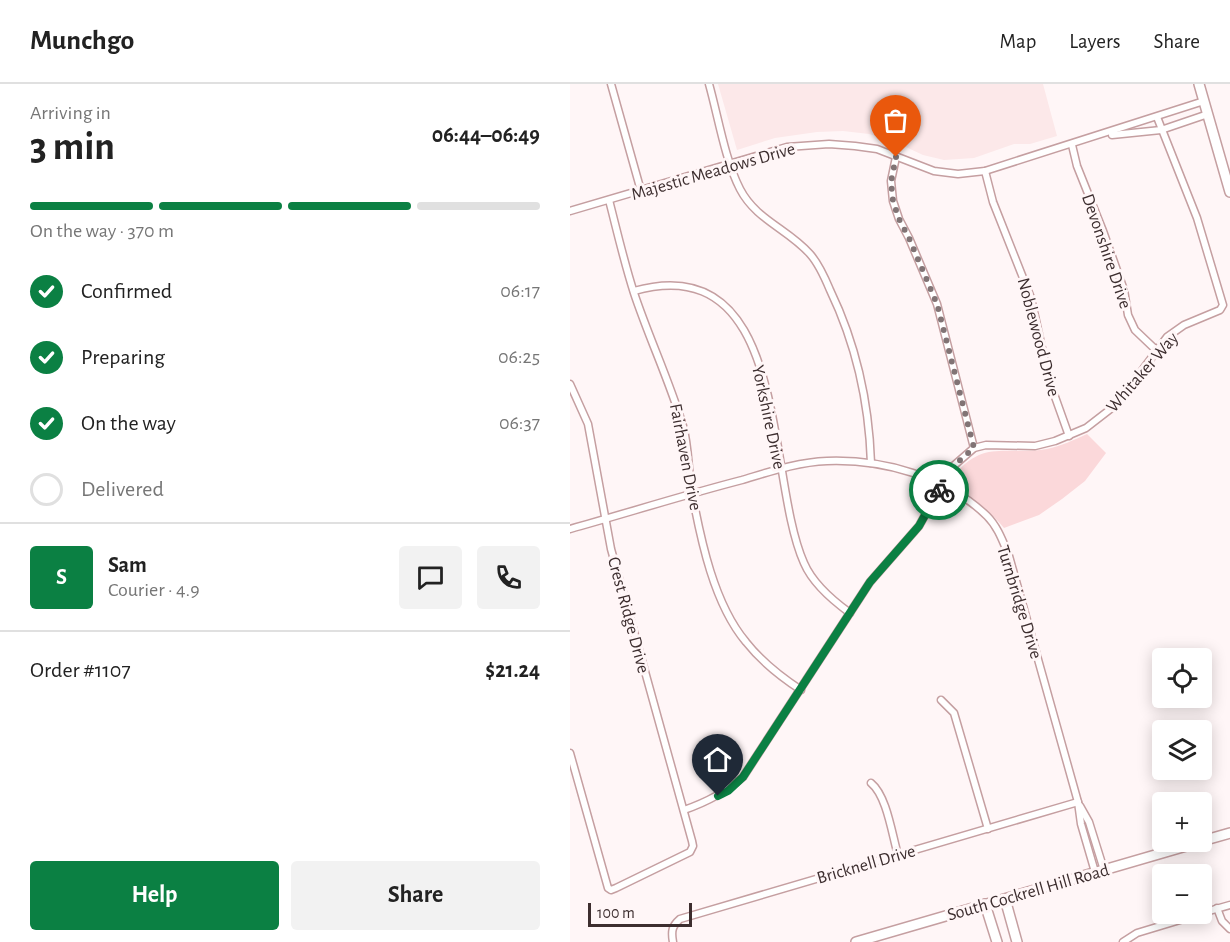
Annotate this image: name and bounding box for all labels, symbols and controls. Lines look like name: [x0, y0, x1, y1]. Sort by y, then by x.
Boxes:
text: Munchgo: [30, 27, 134, 55]
text: Map: [1000, 31, 1036, 52]
text: Layers: [1069, 31, 1120, 52]
text: Share: [1153, 31, 1200, 52]
pin: [870, 95, 921, 157]
text: Arriving in: [30, 103, 111, 123]
icon: bag: [879, 104, 912, 137]
text: 06:44–06:49: [432, 124, 540, 146]
text: 3 min: [30, 128, 115, 167]
street label: Majestic Meadows Drive: [629, 140, 797, 204]
street label: Devonshire Drive: [1078, 192, 1134, 311]
text: On the way · 370 m: [30, 221, 174, 241]
icon: check: [30, 275, 63, 308]
street label: Noblewood Drive: [1014, 276, 1063, 399]
text: Confirmed: [81, 280, 172, 302]
text: 06:17: [500, 281, 540, 301]
street label: Whitaker Way: [1103, 329, 1182, 416]
icon: check: [30, 341, 63, 374]
text: Preparing: [81, 346, 165, 368]
text: 06:25: [498, 347, 540, 367]
street label: Yorkshire Drive: [748, 364, 788, 471]
street label: Fairhaven Drive: [666, 402, 704, 512]
icon: check: [30, 407, 63, 440]
text: On the way: [81, 412, 176, 434]
text: 06:37: [499, 413, 540, 433]
courier: [909, 460, 969, 520]
icon: bike: [923, 474, 956, 507]
text: Delivered: [81, 478, 164, 500]
street label: Turnbridge Drive: [993, 543, 1045, 661]
button: chat: [399, 546, 462, 609]
button: phone: [477, 546, 540, 609]
text: Sam: [108, 554, 147, 576]
street label: Crest Ridge Drive: [604, 555, 652, 675]
text: S: [56, 566, 67, 588]
text: Courier · 4.9: [108, 580, 200, 600]
map controls: [1152, 648, 1212, 924]
button: locate: [1152, 648, 1212, 708]
text: Order #1107: [30, 659, 131, 681]
text: $21.24: [485, 659, 540, 681]
button: layers: [1152, 720, 1212, 780]
pin: [692, 734, 743, 796]
icon: home: [701, 743, 734, 776]
button: +: [1152, 792, 1212, 852]
street label: Bricknell Drive: [815, 842, 918, 888]
button: Help: [30, 861, 279, 930]
button: Share: [291, 861, 540, 930]
street label: South Cockrell Hill Road: [945, 861, 1111, 925]
button: −: [1152, 864, 1212, 924]
scale bar: [588, 900, 692, 928]
text: 100 m: [597, 905, 635, 921]

